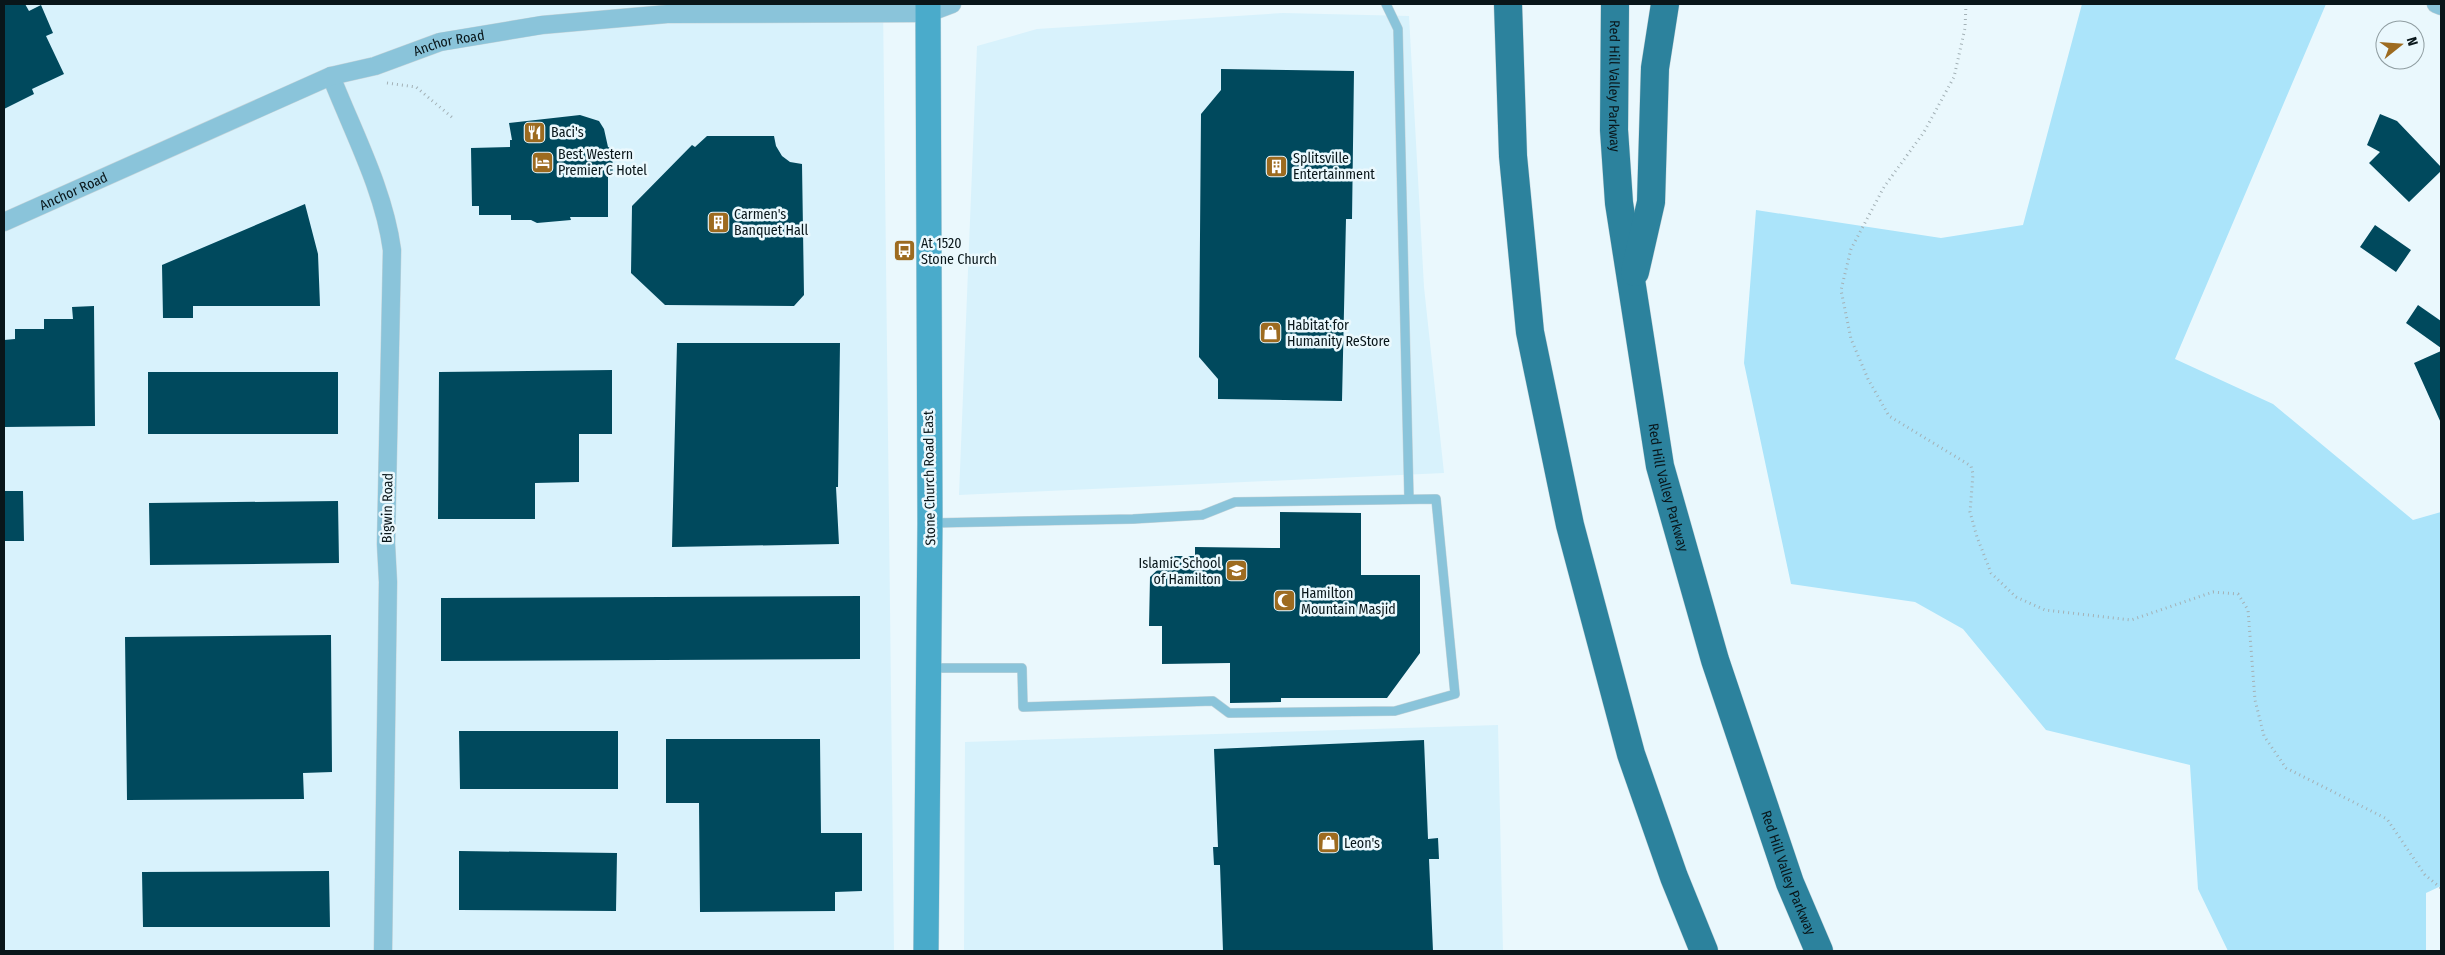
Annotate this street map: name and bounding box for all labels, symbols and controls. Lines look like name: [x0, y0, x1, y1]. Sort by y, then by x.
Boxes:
street label: Red Hill Valley Parkway: [1605, 20, 1624, 153]
north arrow: [2375, 20, 2425, 70]
street label: Anchor Road: [411, 27, 486, 60]
text: N: [2403, 35, 2421, 48]
restaurant icon: Baci's: [523, 120, 547, 144]
place label: Baci's: [551, 124, 584, 141]
place label: Best Western Premier C Hotel: [558, 146, 647, 179]
hotel icon: Best Western Premier C Hotel: [530, 150, 554, 174]
place label: Splitsville Entertainment: [1293, 150, 1375, 183]
building icon: Splitsville Entertainment: [1265, 154, 1289, 178]
street label: Anchor Road: [37, 169, 110, 214]
place label: Carmen's Banquet Hall: [734, 206, 808, 239]
building icon: Carmen's Banquet Hall: [706, 210, 730, 234]
place label: At 1520 Stone Church: [921, 235, 997, 268]
bus stop icon: At 1520 Stone Church: [893, 239, 917, 263]
place label: Habitat for Humanity ReStore: [1287, 317, 1390, 350]
shop icon: Habitat for Humanity ReStore: [1259, 321, 1283, 345]
street label: Stone Church Road East: [920, 410, 939, 546]
street label: Red Hill Valley Parkway: [1644, 422, 1692, 554]
street label: Bigwin Road: [378, 473, 397, 543]
place label: Islamic School of Hamilton: [1139, 555, 1221, 588]
school or university icon: Islamic School of Hamilton: [1225, 559, 1249, 583]
place label: Hamilton Mountain Masjid: [1301, 585, 1396, 618]
mosque icon: Hamilton Mountain Masjid: [1273, 589, 1297, 613]
street label: Red Hill Valley Parkway: [1757, 808, 1819, 938]
shop icon: Leon's: [1316, 831, 1340, 855]
place label: Leon's: [1344, 835, 1380, 852]

